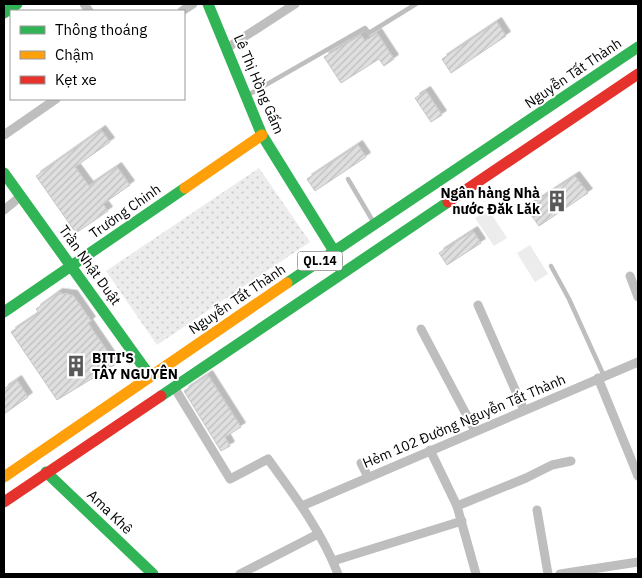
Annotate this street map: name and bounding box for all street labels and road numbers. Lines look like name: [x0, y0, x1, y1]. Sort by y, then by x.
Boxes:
street label: Lê Thị Hồng Gấm: [230, 31, 288, 137]
street label: Nguyễn Tất Thành: [521, 34, 625, 112]
street label: Trường Chinh: [86, 180, 164, 242]
street label: Trần Nhật Duật: [55, 221, 125, 309]
road number: QL.14: [298, 252, 342, 270]
street label: Nguyễn Tất Thành: [185, 260, 289, 338]
street label: Hẻm 102 Đường Nguyễn Tất Thành: [360, 370, 568, 472]
street label: Ama Khê: [83, 486, 137, 538]

